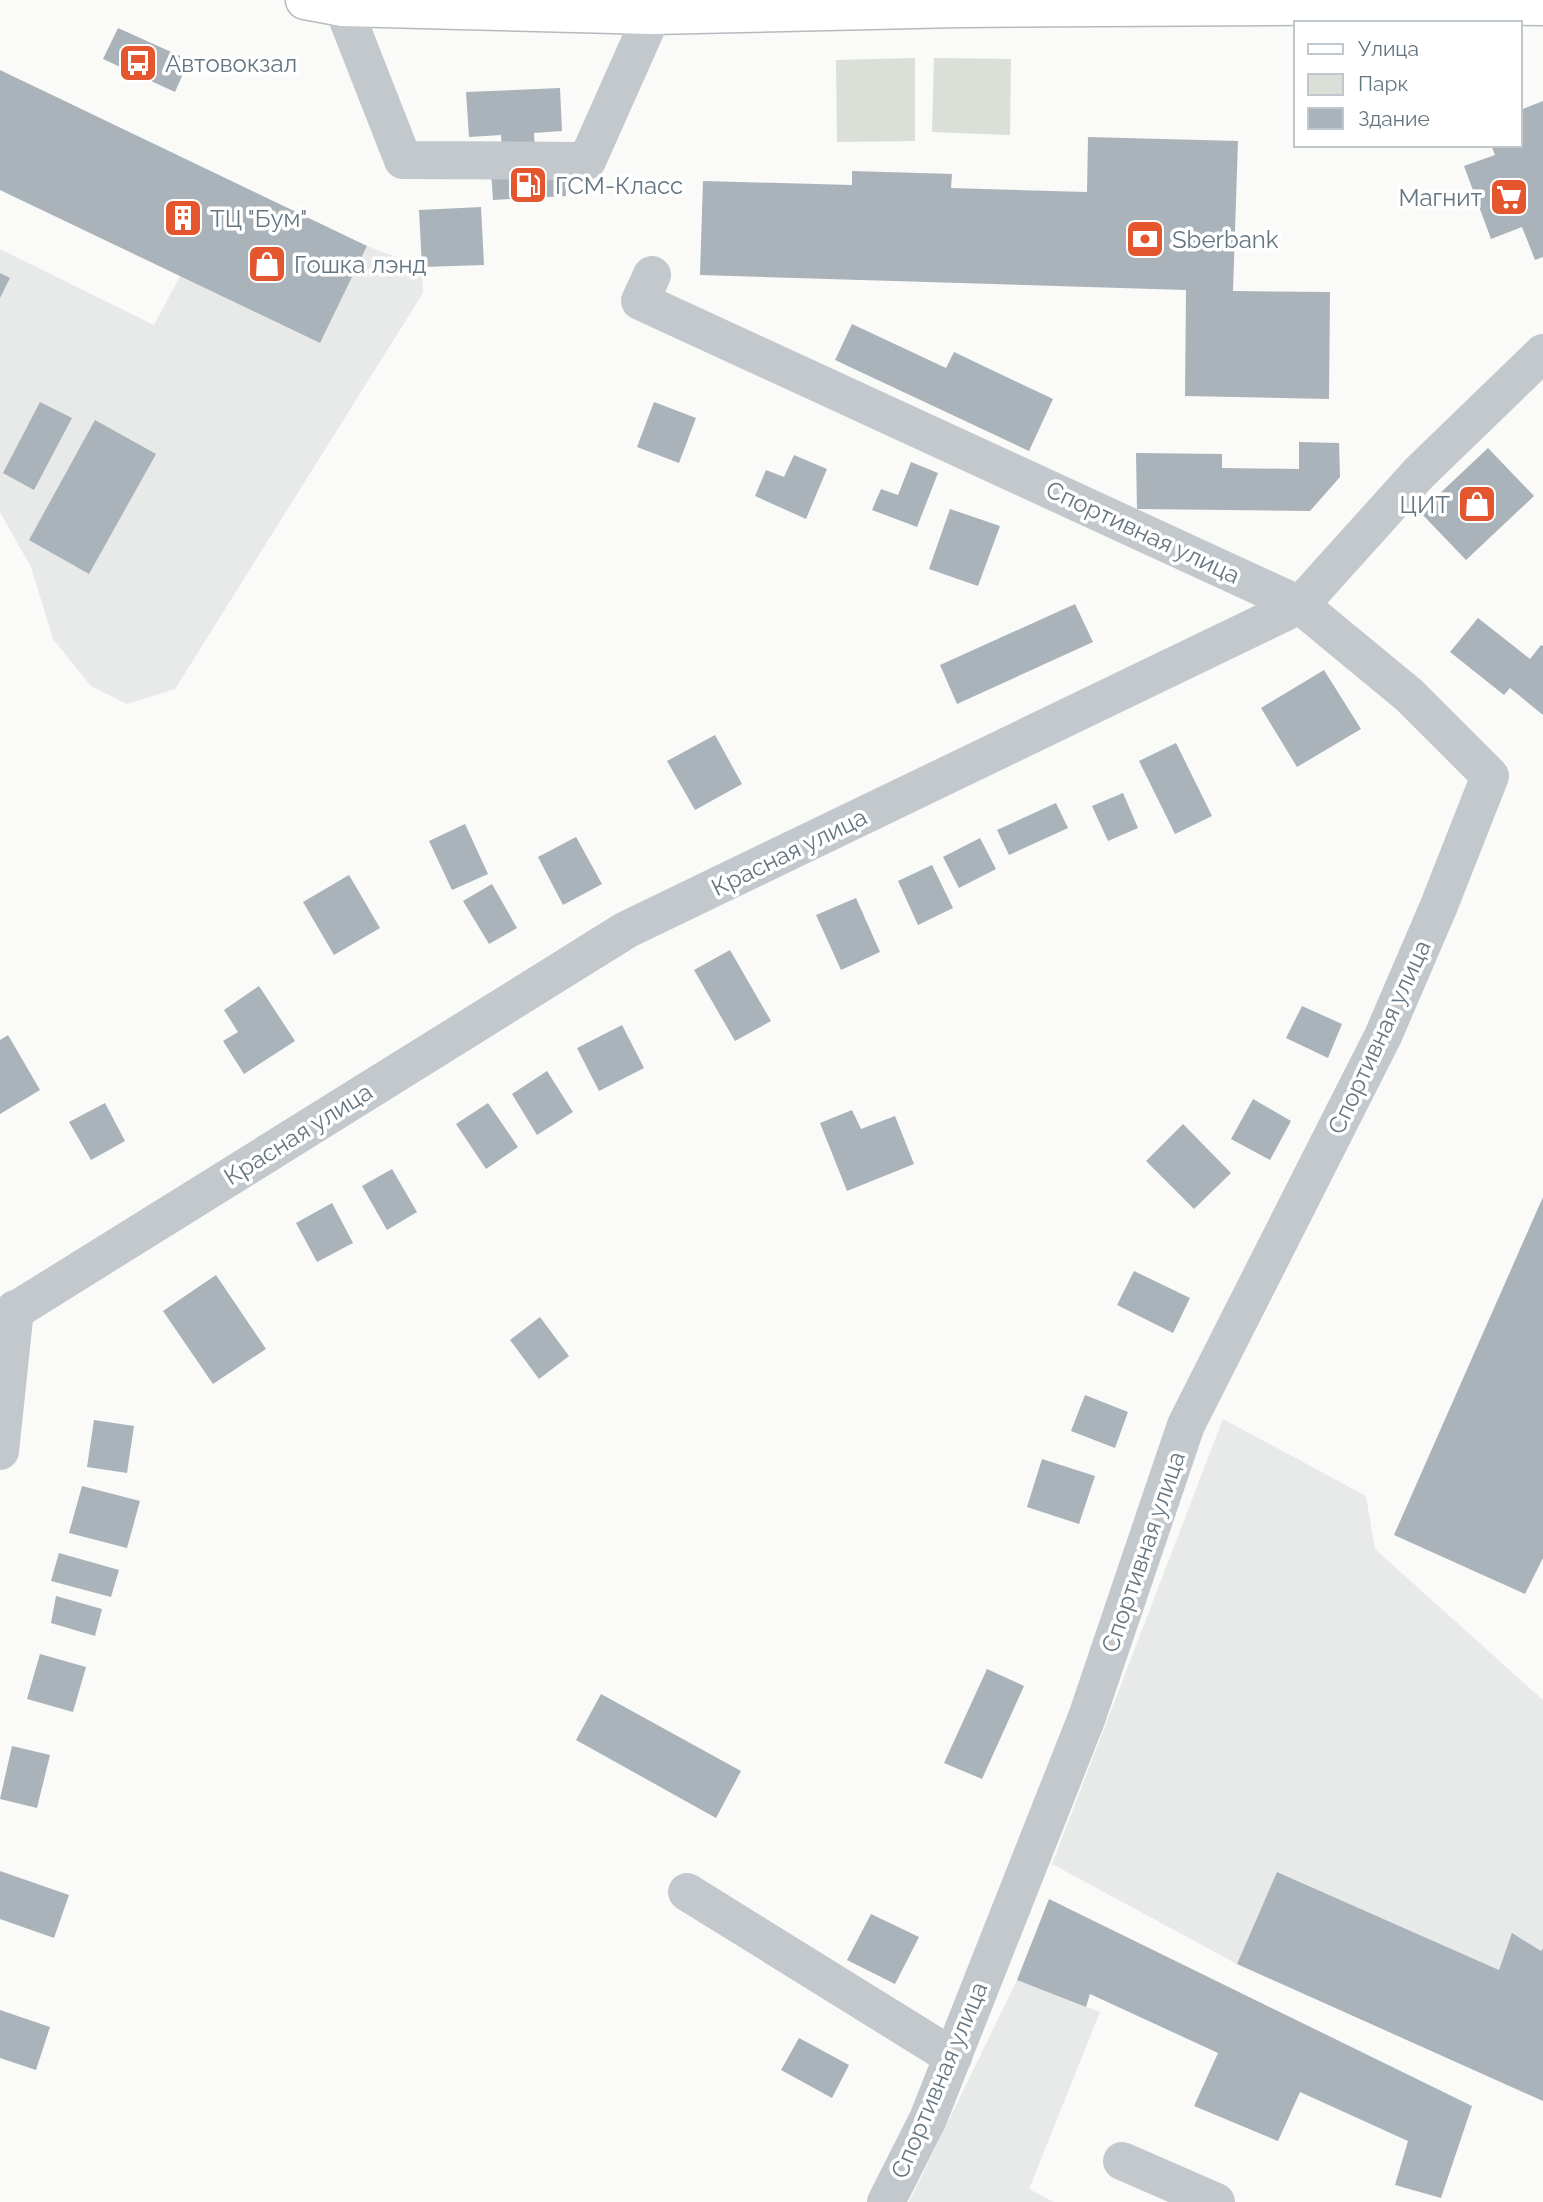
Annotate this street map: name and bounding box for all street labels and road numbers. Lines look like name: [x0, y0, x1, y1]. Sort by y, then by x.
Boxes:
street label: Спортивная улица: [1041, 474, 1245, 590]
street label: Красная улица: [707, 802, 871, 902]
street label: Спортивная улица: [1321, 935, 1437, 1139]
street label: Красная улица: [219, 1077, 377, 1191]
street label: Спортивная улица: [1095, 1448, 1191, 1656]
street label: Спортивная улица: [885, 1977, 993, 2183]

